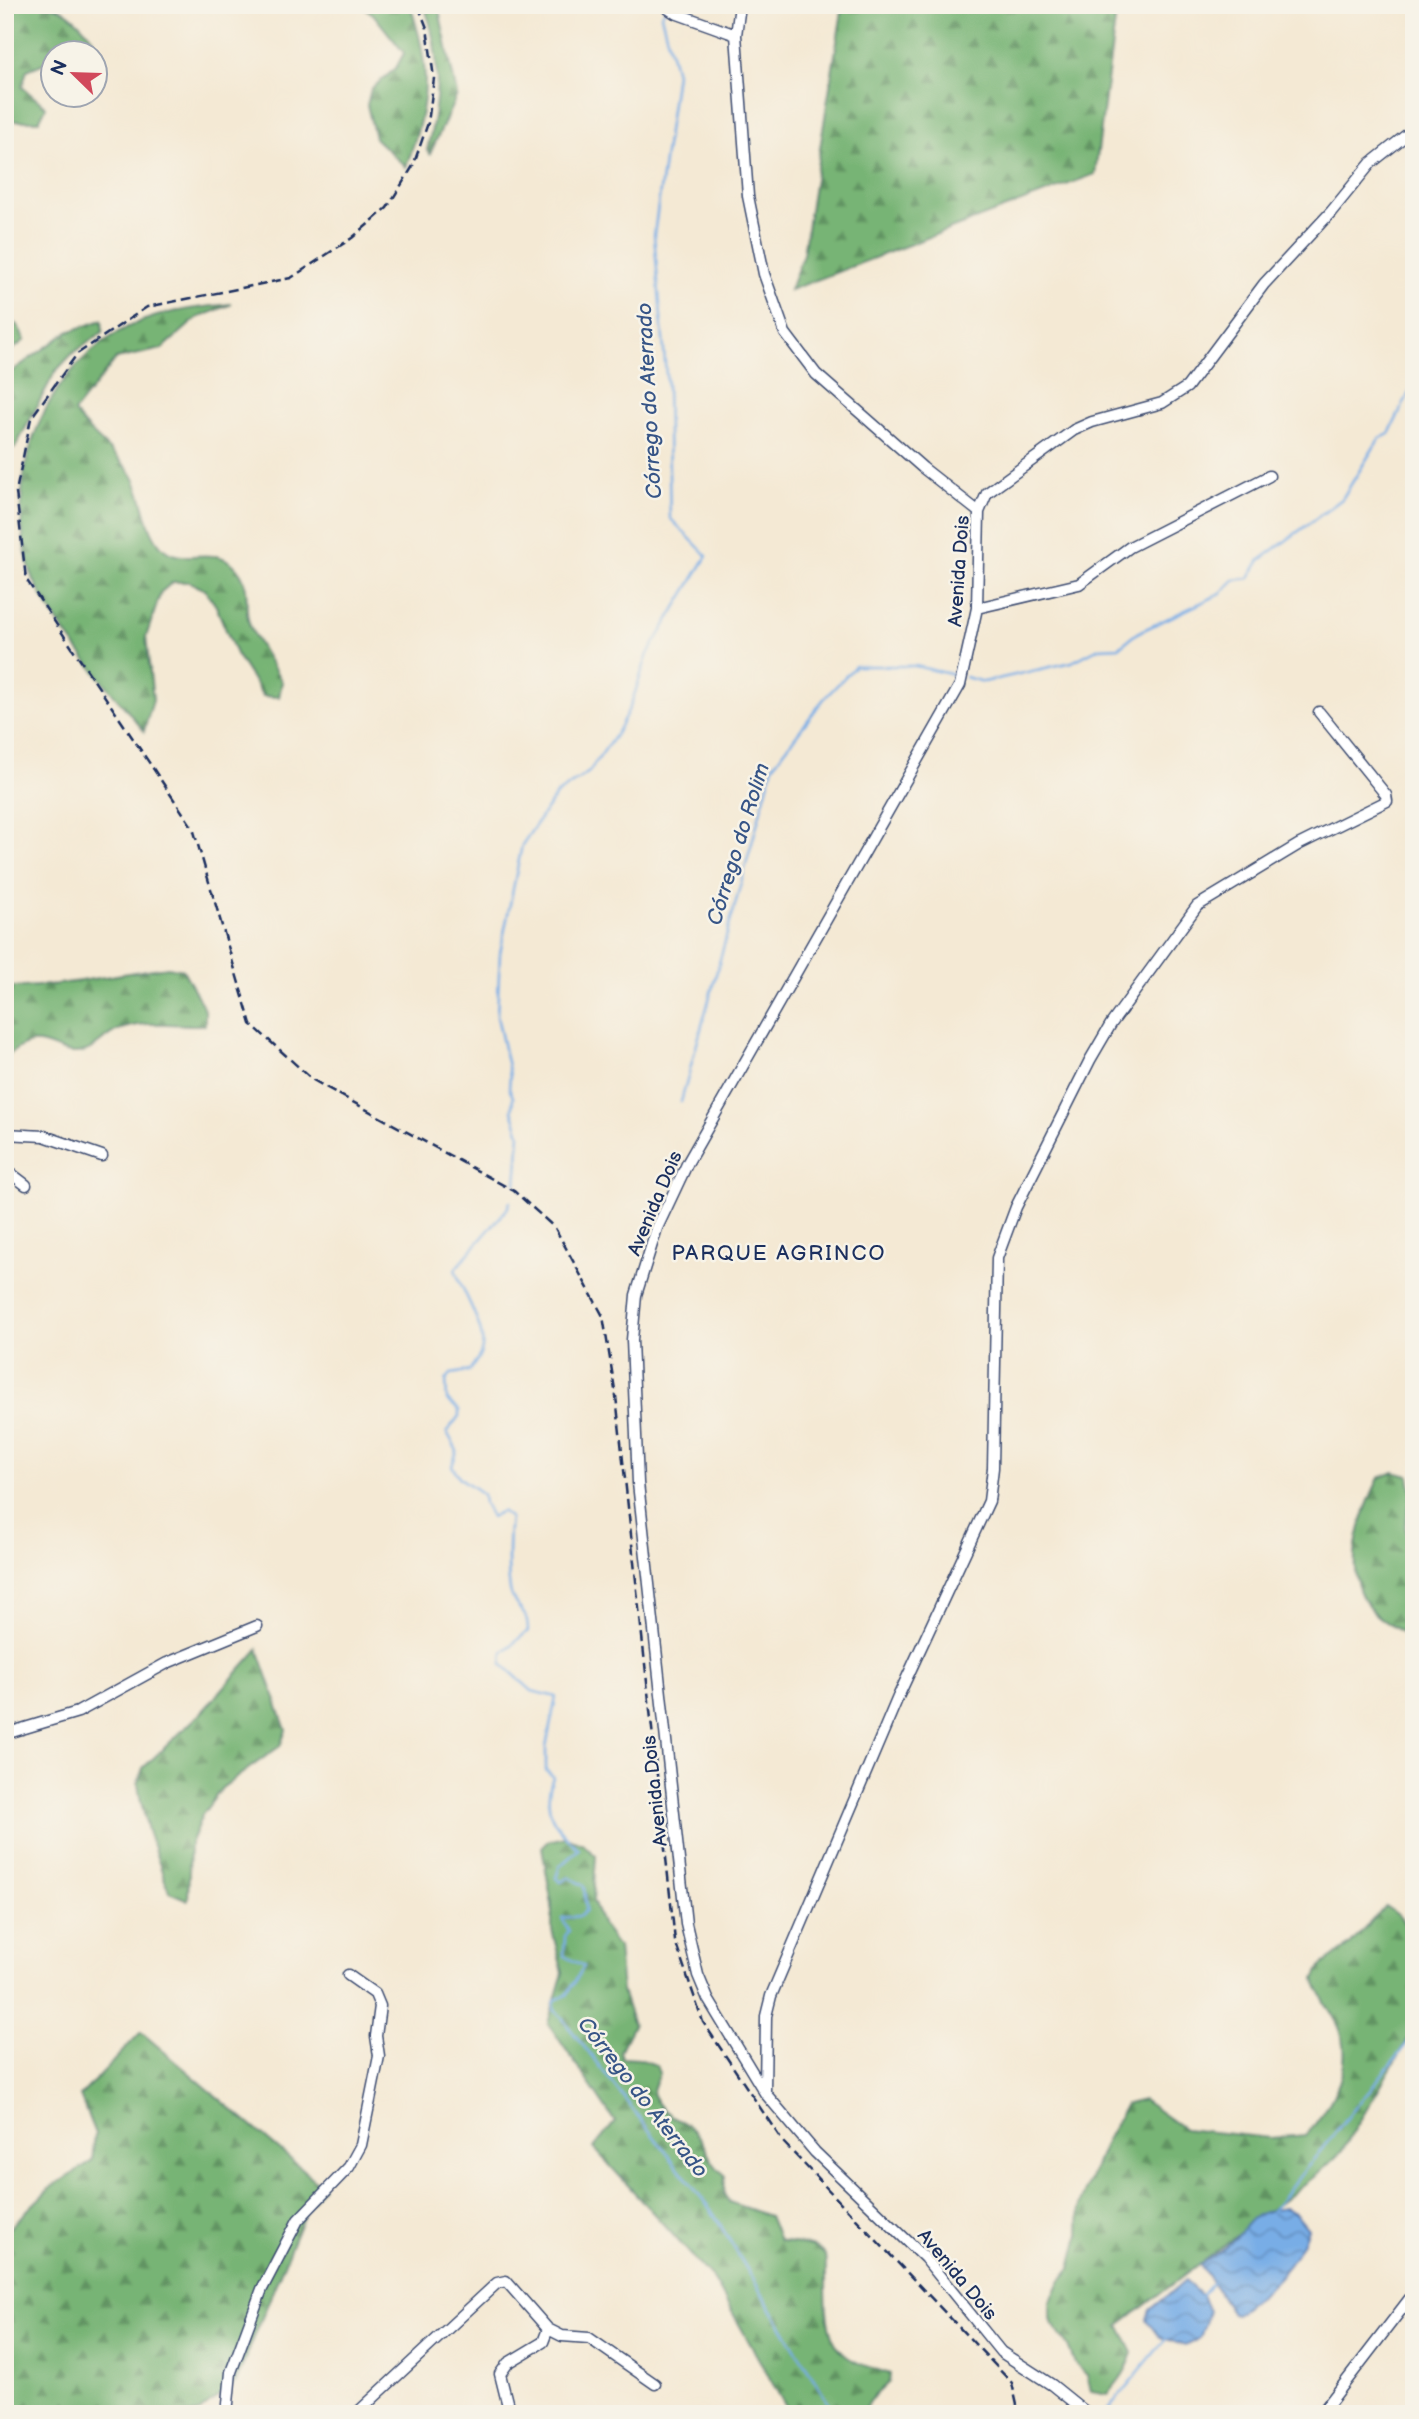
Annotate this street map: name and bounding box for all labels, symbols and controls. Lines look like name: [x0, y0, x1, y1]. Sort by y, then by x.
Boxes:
north arrow: [38, 38, 108, 108]
text: N: [46, 57, 73, 79]
water label: Córrego do Aterrado: [632, 302, 667, 500]
street label: Avenida Dois: [944, 515, 975, 628]
water label: Córrego do Rolim: [702, 760, 775, 928]
street label: Avenida Dois: [623, 1148, 688, 1259]
district label: PARQUE AGRINCO: [672, 1241, 886, 1266]
street label: Avenida Dois: [638, 1734, 673, 1847]
water label: Córrego do Aterrado: [572, 2012, 713, 2183]
street label: Avenida Dois: [912, 2225, 1001, 2325]

